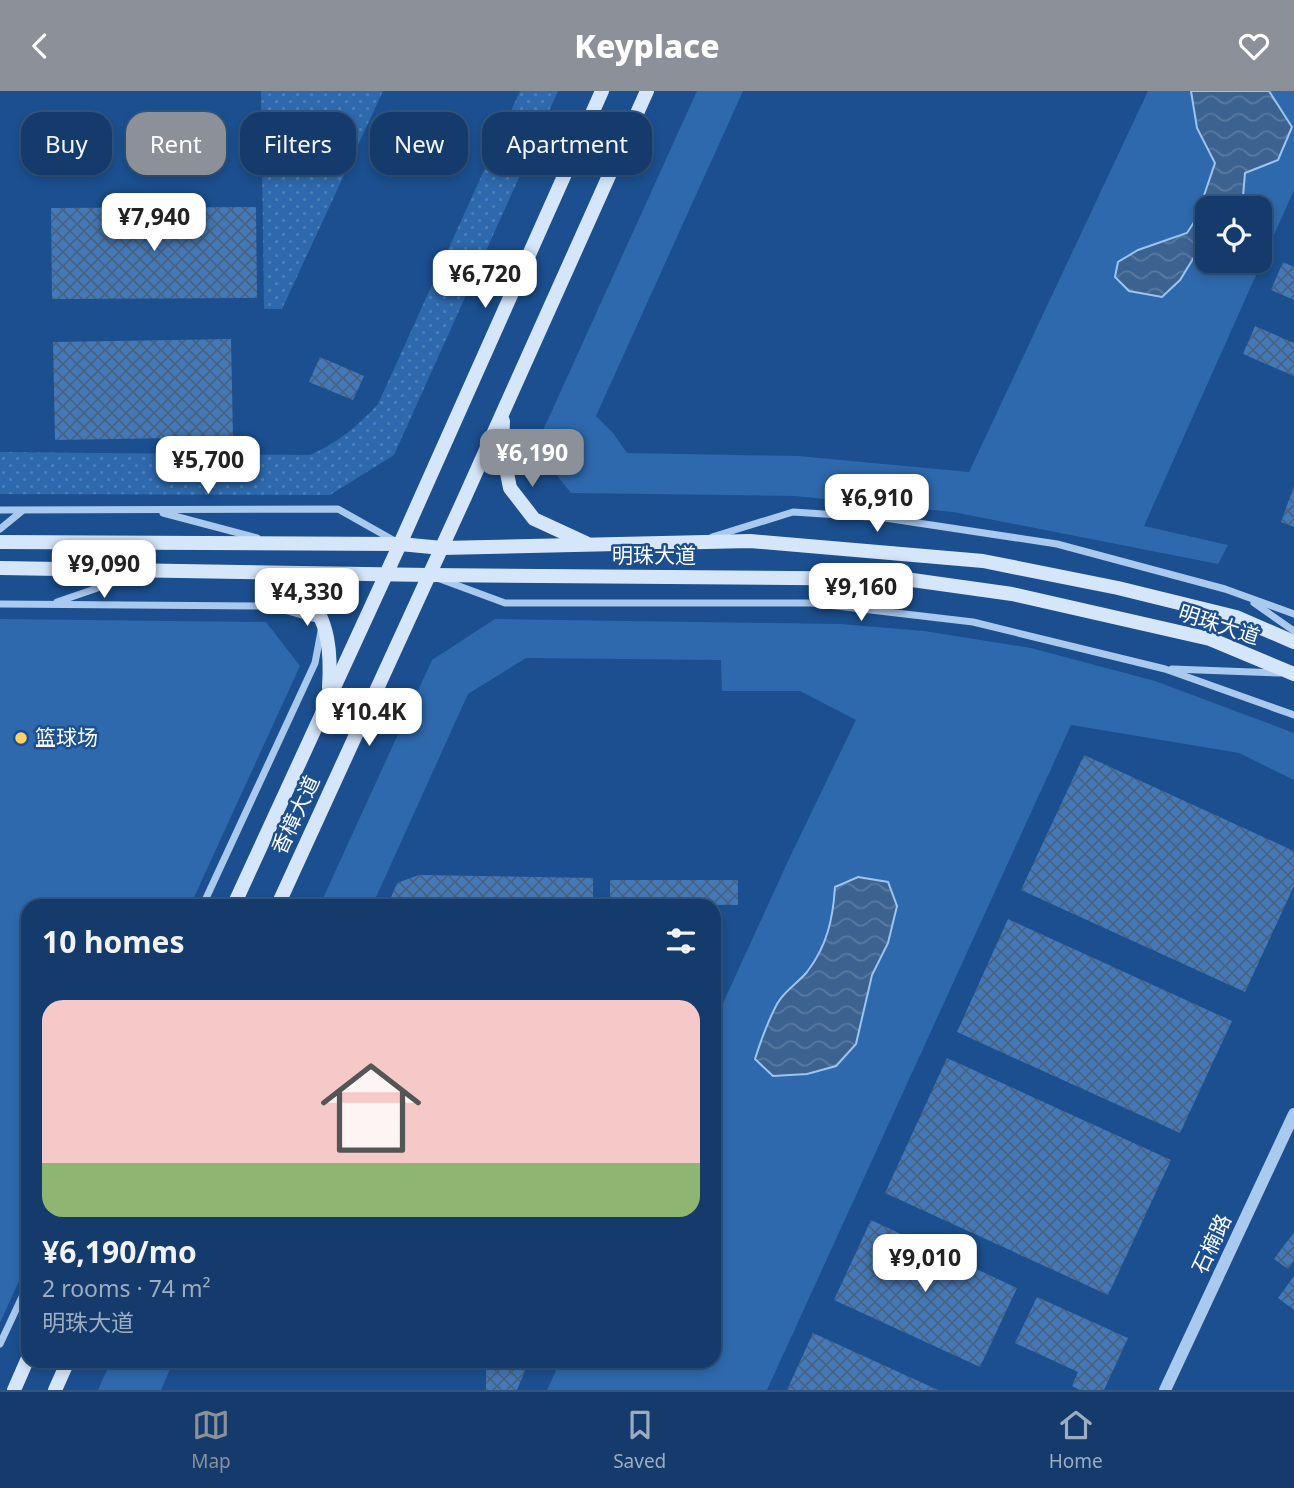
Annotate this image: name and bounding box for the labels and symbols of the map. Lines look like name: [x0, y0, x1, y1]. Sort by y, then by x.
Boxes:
pin: ¥7,940: [97, 193, 211, 253]
pin: ¥6,720: [428, 251, 542, 310]
pin: ¥6,190: [475, 429, 589, 489]
pin: ¥5,700: [151, 437, 265, 496]
pin: ¥6,910: [820, 475, 934, 534]
pin: ¥9,090: [47, 540, 161, 600]
street label: 明珠大道: [612, 541, 696, 569]
pin: ¥9,160: [804, 563, 918, 623]
pin: ¥4,330: [250, 568, 364, 628]
street label: 明珠大道: [1175, 598, 1264, 650]
pin: ¥10.4K: [312, 689, 426, 748]
place label: 篮球场: [35, 723, 98, 751]
marker: 篮球场: [13, 730, 29, 746]
street label: 香樟大道: [265, 771, 326, 859]
street label: 石楠路: [1185, 1209, 1237, 1278]
pin: ¥9,010: [868, 1235, 982, 1294]

